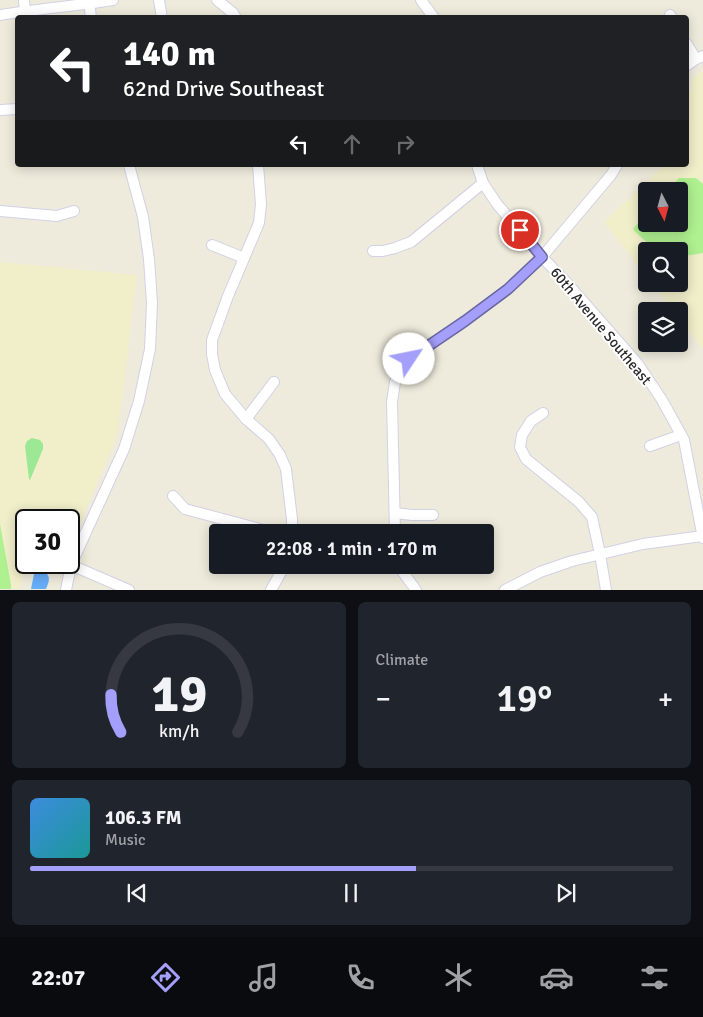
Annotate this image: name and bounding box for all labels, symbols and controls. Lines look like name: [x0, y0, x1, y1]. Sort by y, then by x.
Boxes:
text: 140 m: [123, 32, 216, 75]
icon: left: [40, 35, 105, 100]
text: 62nd Drive Southeast: [123, 75, 324, 102]
icon: left: [285, 130, 313, 158]
icon: ahead: [338, 130, 366, 158]
icon: right: [391, 130, 419, 158]
north arrow: [638, 182, 688, 232]
map controls: [638, 182, 688, 352]
pin: [499, 209, 541, 251]
icon: arrive: [506, 216, 534, 244]
button: search: [638, 242, 688, 292]
street label: 60th Avenue Southeast: [547, 264, 655, 388]
button: layers: [638, 302, 688, 352]
position arrow: [382, 332, 434, 384]
speed limit sign: 30: [15, 509, 80, 574]
text: 22:08 · 1 min · 170 m: [266, 537, 437, 561]
text: Climate: [376, 650, 428, 670]
text: 19: [151, 662, 207, 726]
text: 19°: [496, 675, 552, 722]
text: −: [376, 682, 391, 716]
text: +: [658, 682, 673, 716]
text: km/h: [159, 720, 199, 742]
text: 106.3 FM: [105, 806, 182, 830]
text: Music: [105, 830, 146, 850]
icon: previous: [123, 879, 151, 907]
icon: pause: [337, 879, 365, 907]
icon: next: [552, 879, 580, 907]
icon: directions: [148, 960, 183, 995]
icon: music: [246, 960, 281, 995]
icon: phone: [343, 960, 378, 995]
icon: climate: [441, 960, 476, 995]
icon: car: [539, 960, 574, 995]
icon: filters: [637, 960, 672, 995]
text: 22:07: [31, 964, 85, 991]

